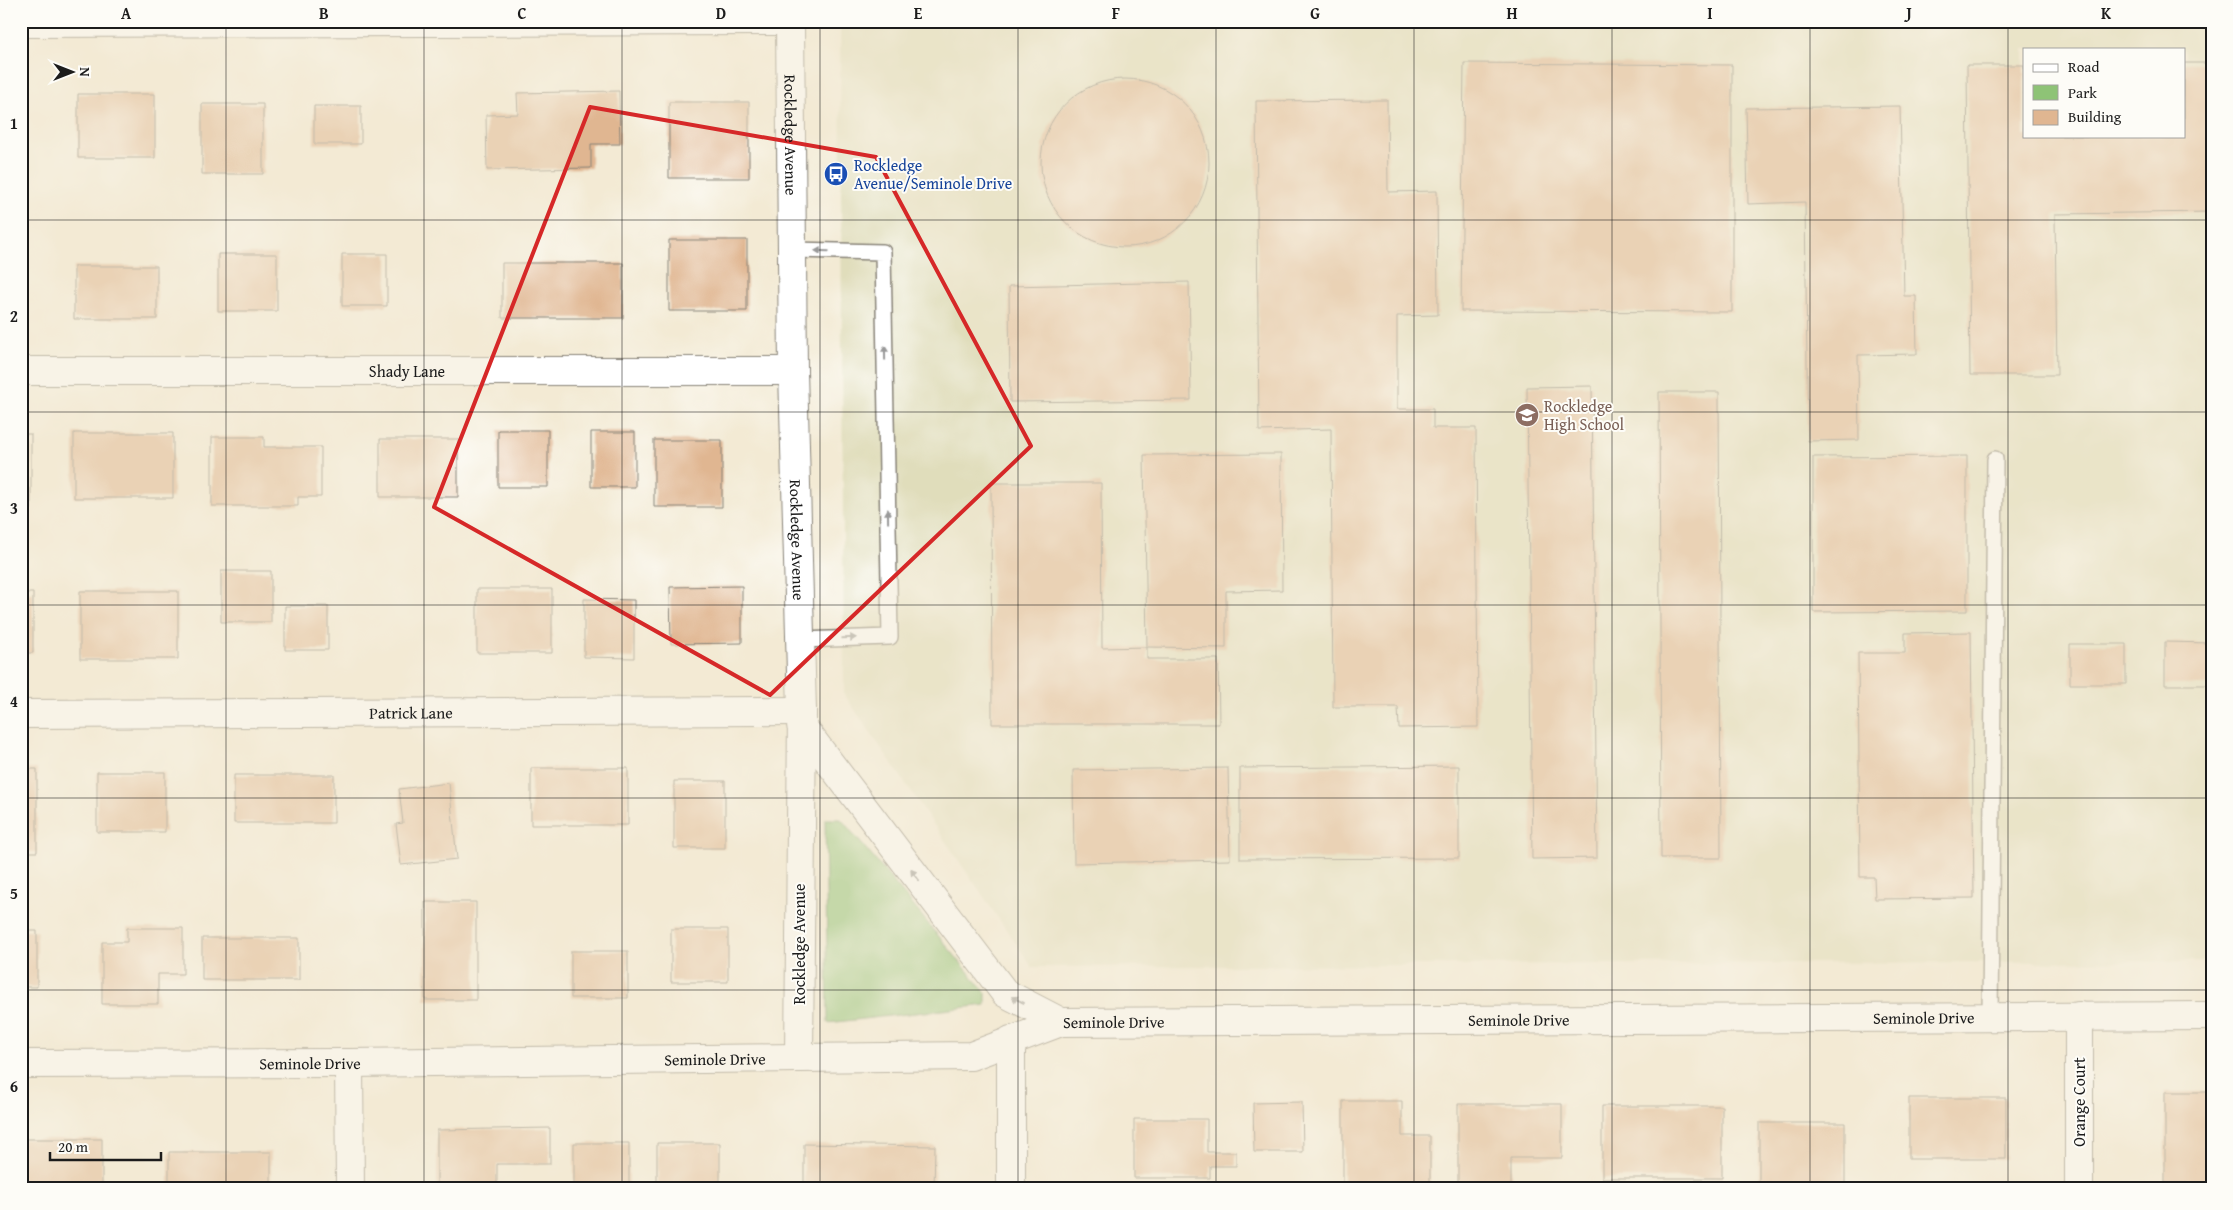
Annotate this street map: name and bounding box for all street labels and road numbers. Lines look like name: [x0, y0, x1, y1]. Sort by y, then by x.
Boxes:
street label: Rockledge Avenue: [778, 74, 803, 196]
street label: Shady Lane: [369, 359, 445, 383]
street label: Rockledge Avenue: [784, 479, 811, 601]
street label: Patrick Lane: [369, 700, 453, 725]
street label: Rockledge Avenue: [787, 883, 811, 1005]
street label: Seminole Drive: [1873, 1005, 1975, 1030]
street label: Seminole Drive: [1468, 1007, 1570, 1032]
street label: Seminole Drive: [1063, 1009, 1165, 1034]
street label: Seminole Drive: [664, 1046, 766, 1071]
street label: Seminole Drive: [259, 1051, 361, 1075]
street label: Orange Court: [2067, 1057, 2091, 1147]

